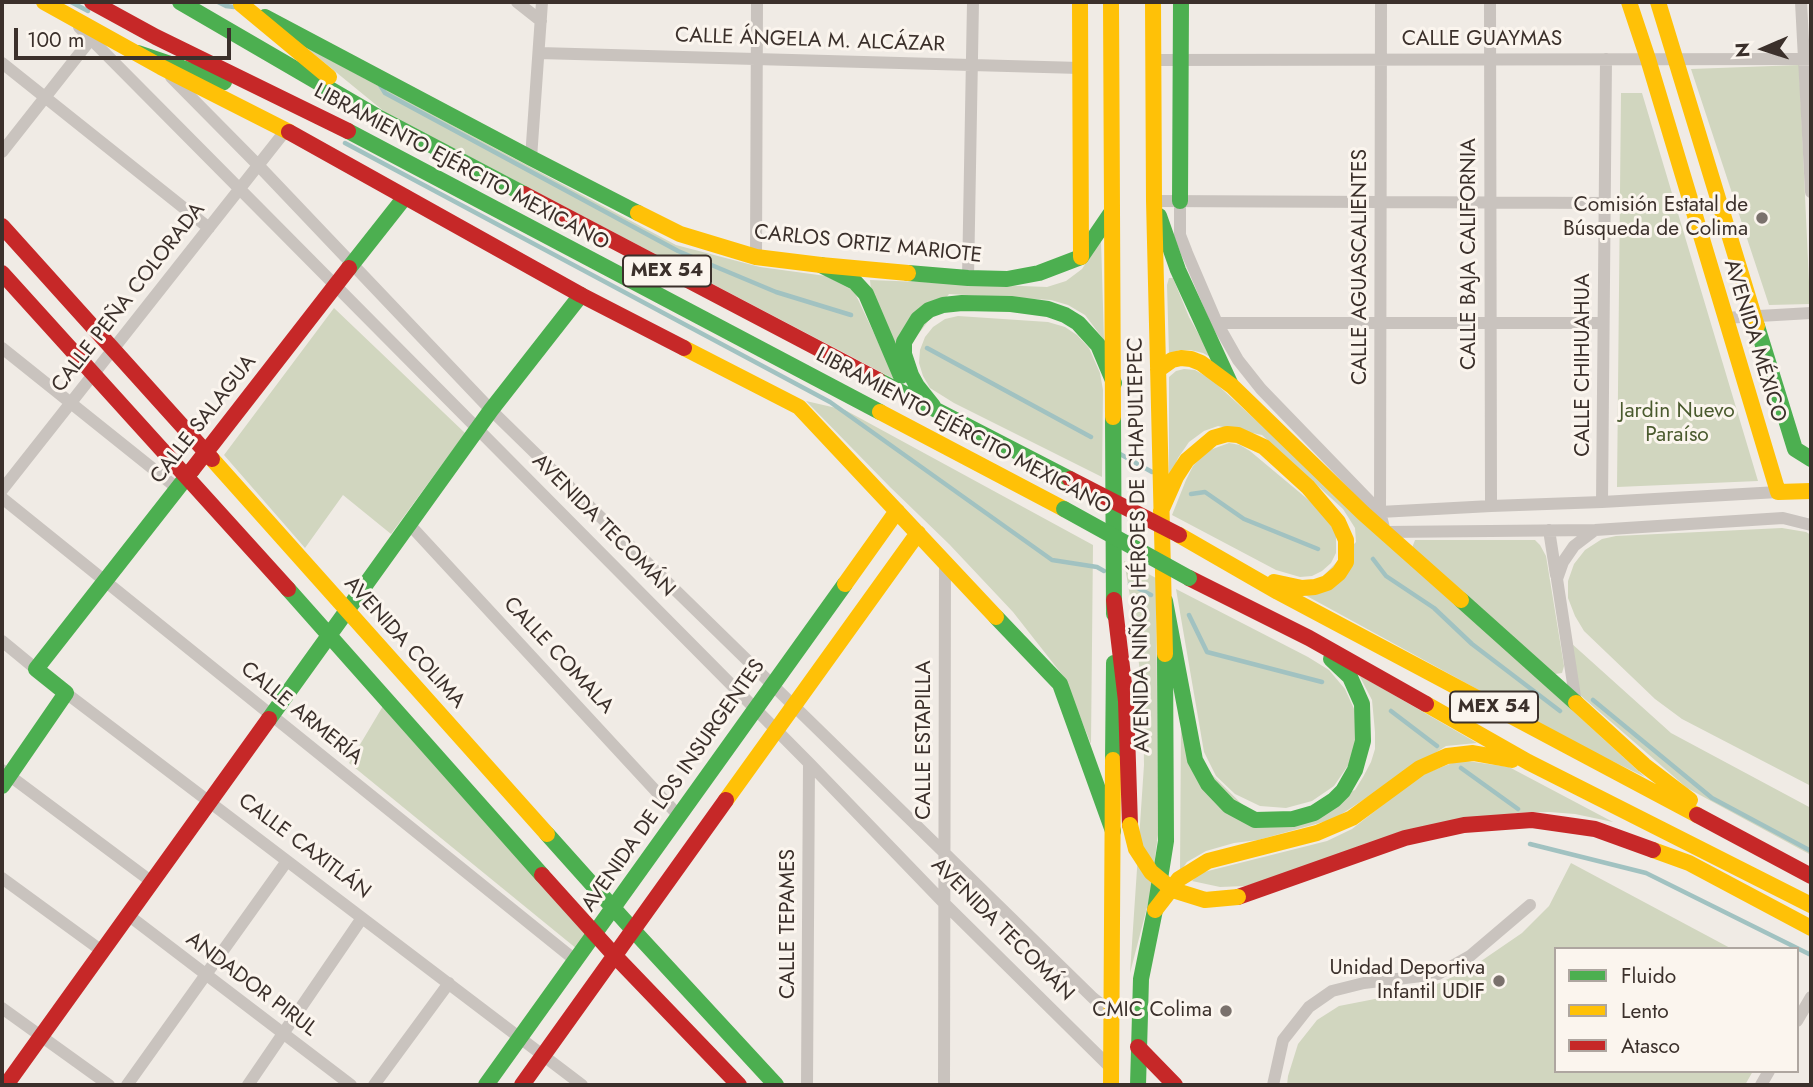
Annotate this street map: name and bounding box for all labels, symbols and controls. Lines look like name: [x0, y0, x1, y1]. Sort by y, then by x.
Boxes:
scale bar: [18, 14, 234, 58]
north arrow: [1729, 14, 1799, 84]
street label: CALLE ÁNGELA M. ALCÁZAR: [675, 24, 945, 58]
text: 100 m: [27, 25, 84, 55]
street label: CALLE GUAYMAS: [1402, 27, 1562, 53]
text: N: [1729, 42, 1756, 58]
street label: LIBRAMIENTO EJÉRCITO MEXICANO: [309, 79, 613, 257]
street label: CALLE BAJA CALIFORNIA: [1457, 138, 1483, 370]
street label: CALLE AGUASCALIENTES: [1348, 149, 1374, 385]
place label: Comisión Estatal de Búsqueda de Colima: [1563, 193, 1748, 243]
street label: CALLE PEÑA COLORADA: [47, 198, 211, 398]
marker: Comisión Estatal de Búsqueda de Colima: [1754, 210, 1770, 226]
street label: CARLOS ORTIZ MARIOTE: [753, 221, 983, 269]
road number: MEX 54: [623, 256, 711, 286]
street label: AVENIDA MÉXICO: [1717, 257, 1791, 425]
street label: CALLE CHIHUAHUA: [1571, 273, 1597, 457]
street label: AVENIDA NIÑOS HÉROES DE CHAPULTEPEC: [1124, 337, 1156, 753]
street label: LIBRAMIENTO EJÉRCITO MEXICANO: [811, 343, 1115, 521]
street label: CALLE SALAGUA: [146, 351, 262, 489]
park label: Jardin Nuevo Paraíso: [1619, 399, 1735, 449]
street label: AVENIDA TECOMÁN: [526, 449, 680, 603]
street label: AVENIDA COLIMA: [338, 572, 470, 714]
street label: CALLE COMALA: [497, 592, 619, 720]
street label: AVENIDA DE LOS INSURGENTES: [577, 655, 771, 917]
street label: CALLE ARMERÍA: [235, 657, 367, 771]
street label: CALLE ESTAPILLA: [912, 660, 938, 820]
road number: MEX 54: [1450, 692, 1538, 722]
street label: CALLE CAXITLÁN: [233, 789, 375, 905]
street label: CALLE TEPAMES: [776, 849, 802, 999]
street label: AVENIDA TECOMÁN: [925, 853, 1079, 1007]
street label: ANDADOR PIRUL: [180, 928, 322, 1042]
legend: [1554, 947, 1799, 1073]
place label: Unidad Deportiva Infantil UDIF: [1329, 956, 1485, 1006]
text: Fluido: [1621, 961, 1676, 991]
marker: Unidad Deportiva Infantil UDIF: [1491, 973, 1507, 989]
text: Lento: [1621, 996, 1669, 1026]
place label: CMIC Colima: [1092, 998, 1212, 1024]
marker: CMIC Colima: [1218, 1003, 1234, 1019]
text: Atasco: [1621, 1031, 1680, 1061]

